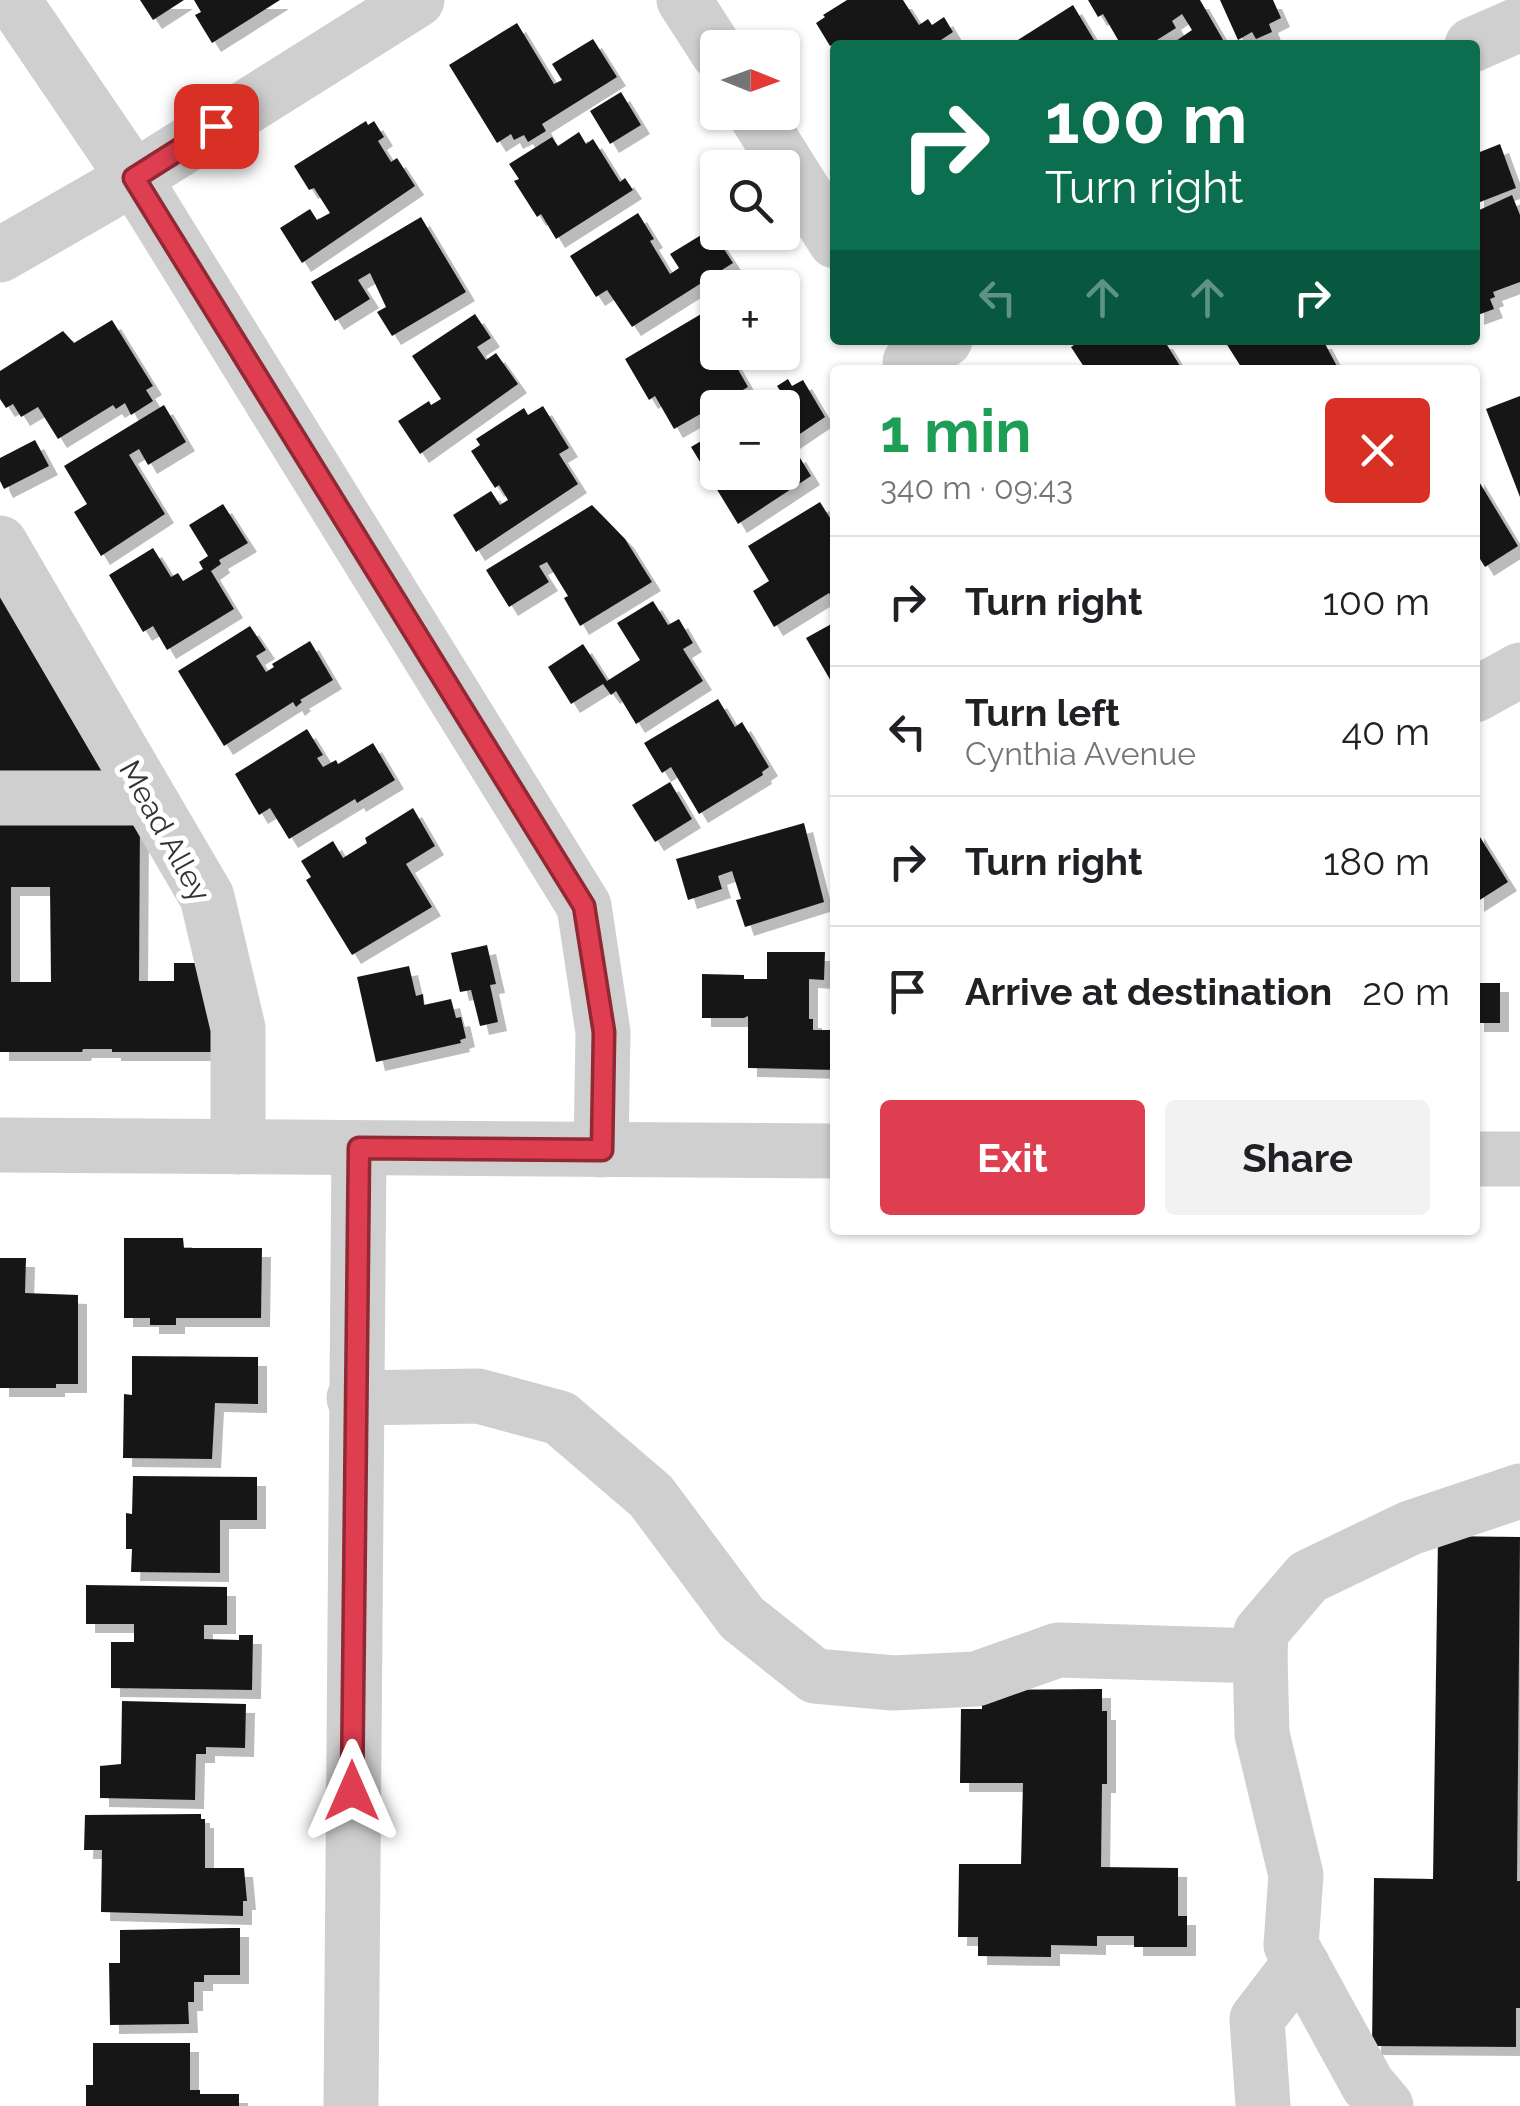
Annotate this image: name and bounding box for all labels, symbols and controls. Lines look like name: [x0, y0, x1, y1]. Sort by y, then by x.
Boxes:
north arrow: [700, 30, 800, 130]
map controls: [700, 30, 800, 490]
text: 100 m: [1045, 77, 1248, 159]
icon: right: [880, 80, 1010, 210]
pin: [174, 84, 259, 169]
icon: arrive: [189, 99, 244, 154]
button: search: [700, 150, 800, 250]
text: Turn right: [1045, 161, 1243, 214]
button: +: [700, 270, 800, 370]
icon: left: [970, 270, 1025, 325]
icon: ahead: [1075, 270, 1130, 325]
icon: ahead: [1180, 270, 1235, 325]
icon: right: [1285, 270, 1340, 325]
button: −: [700, 390, 800, 490]
text: 1 min: [880, 396, 1031, 466]
button: close: [1325, 398, 1430, 503]
text: 340 m · 09:43: [880, 469, 1073, 506]
icon: right: [880, 574, 935, 629]
text: Turn right: [965, 579, 1142, 624]
text: 100 m: [1323, 579, 1430, 624]
text: Turn left: [965, 690, 1120, 735]
icon: left: [880, 704, 935, 759]
text: 40 m: [1341, 709, 1430, 754]
text: Cynthia Avenue: [965, 735, 1196, 772]
street label: Mead Alley: [112, 755, 218, 907]
icon: right: [880, 834, 935, 889]
text: Turn right: [965, 839, 1142, 884]
text: 180 m: [1323, 839, 1430, 884]
icon: arrive: [880, 964, 935, 1019]
text: Arrive at destination: [965, 969, 1332, 1014]
text: 20 m: [1362, 969, 1450, 1014]
button: Exit: [880, 1100, 1145, 1215]
button: Share: [1165, 1100, 1430, 1215]
position arrow: [300, 1739, 404, 1843]

